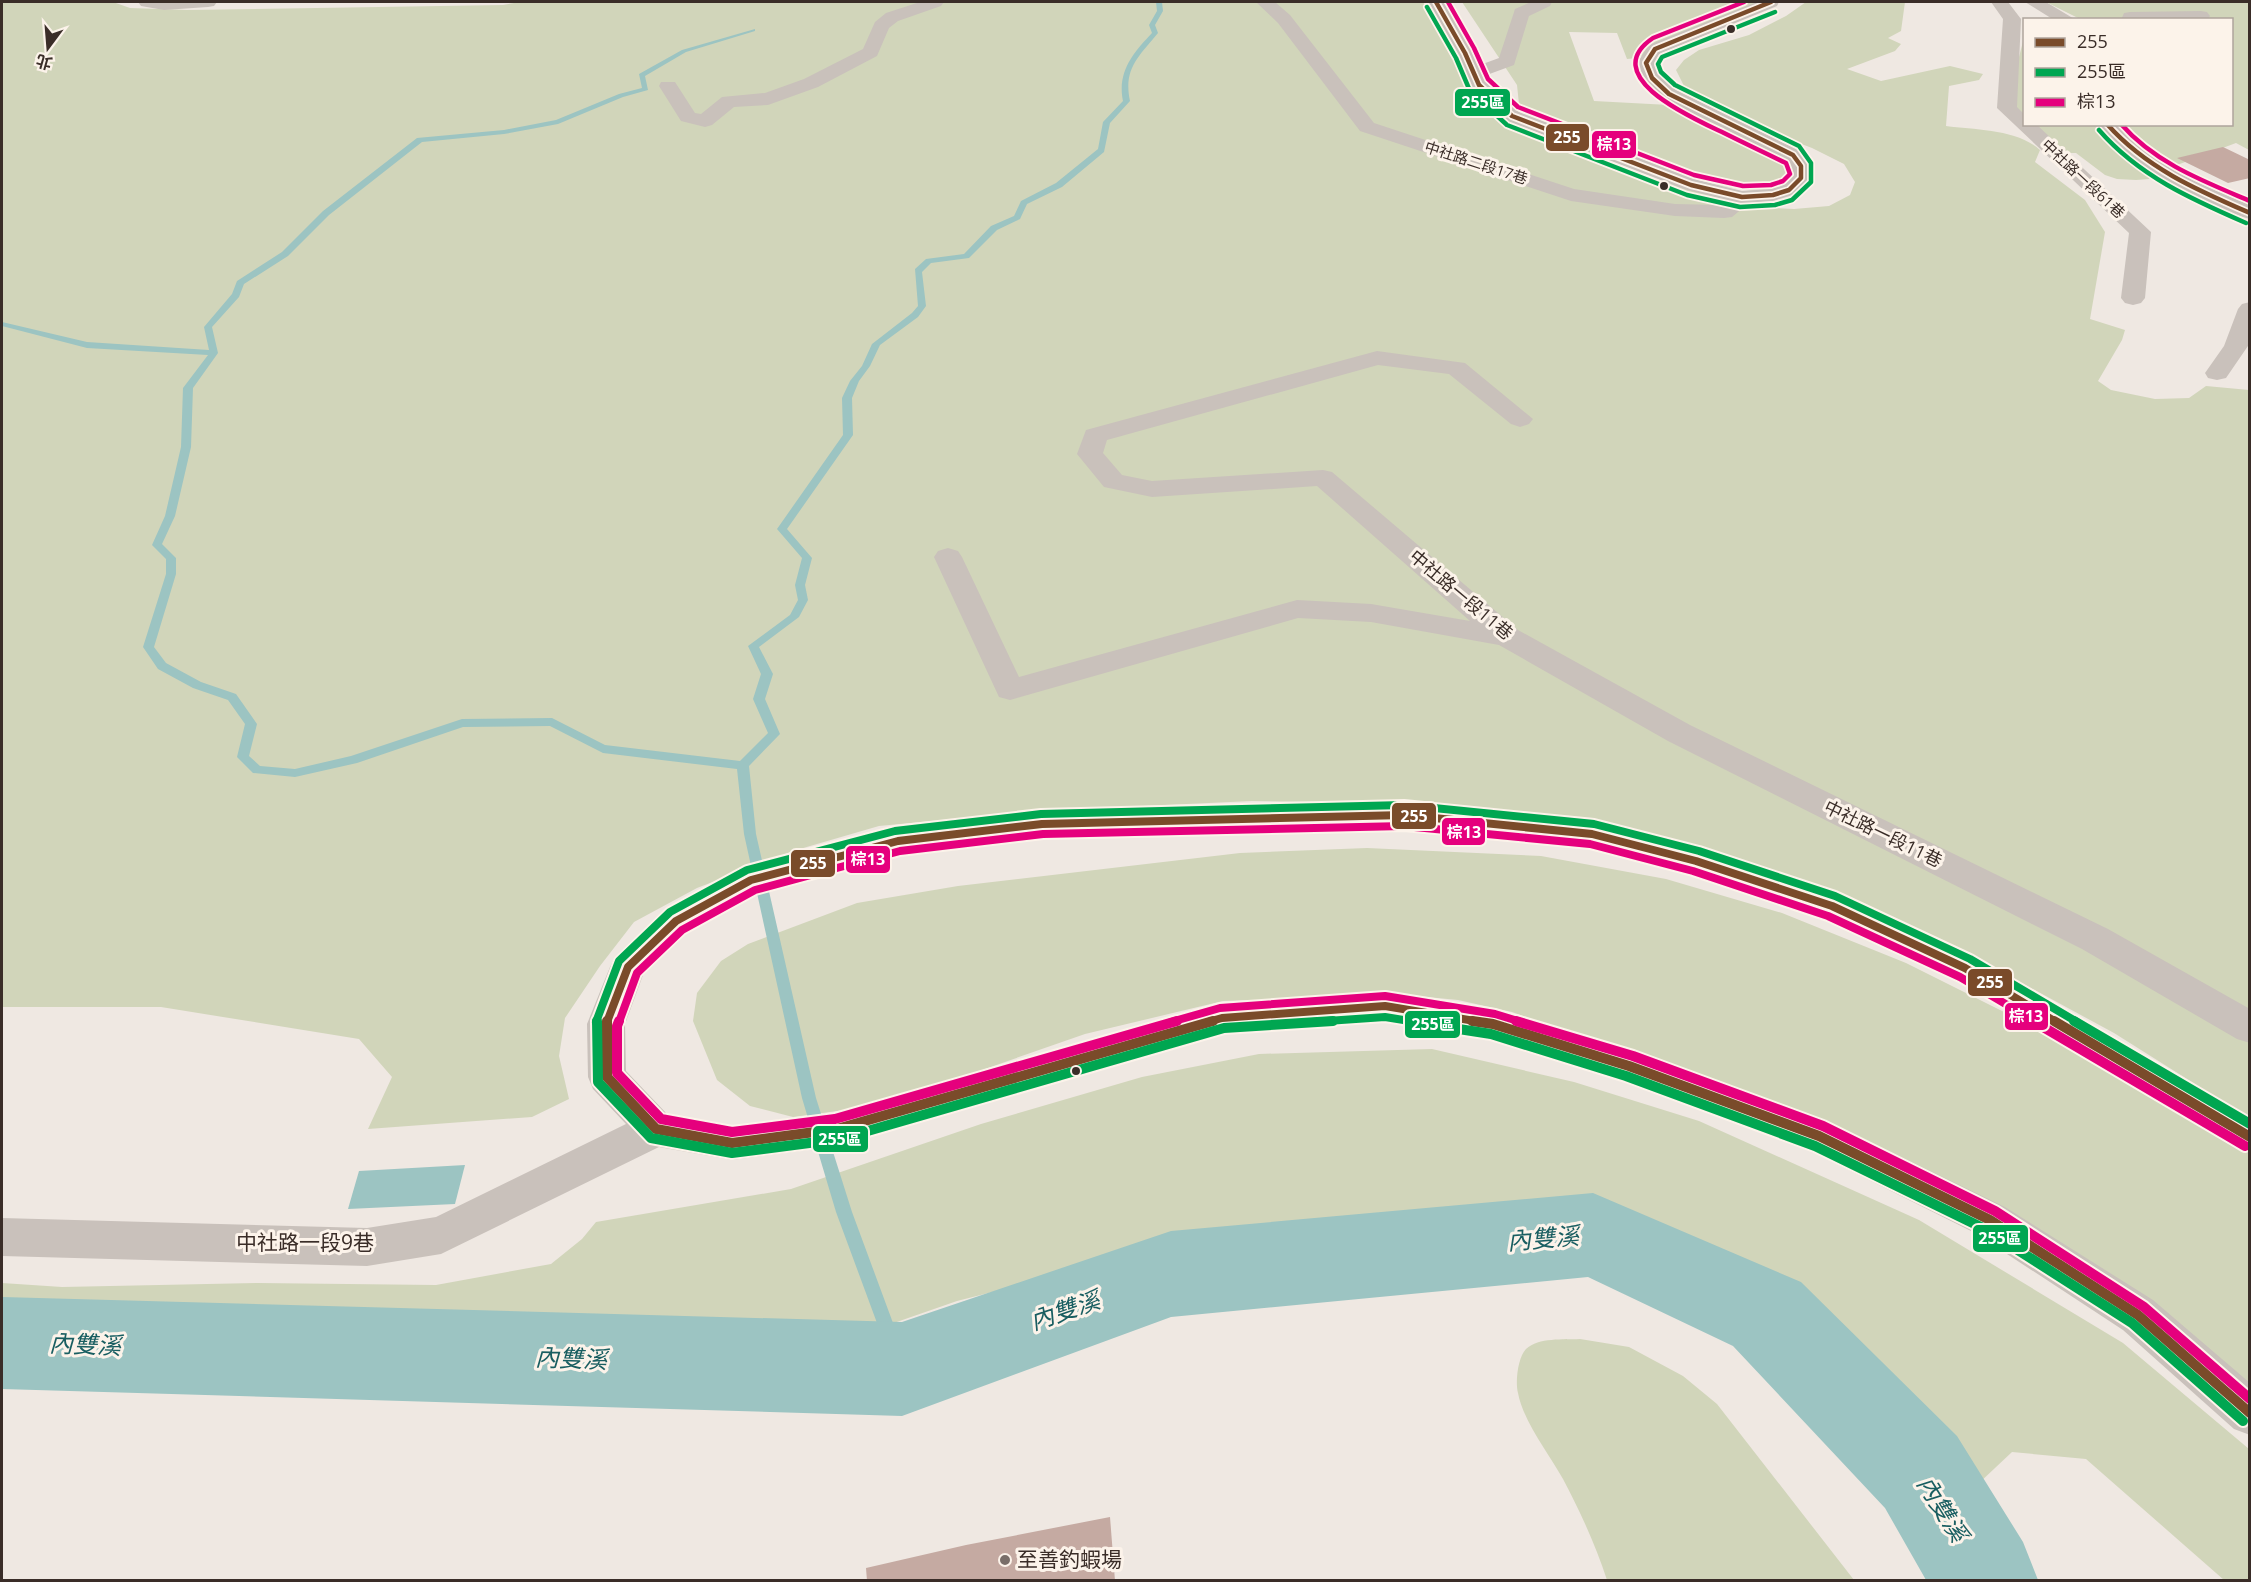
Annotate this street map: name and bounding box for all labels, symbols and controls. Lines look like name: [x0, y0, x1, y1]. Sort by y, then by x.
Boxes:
north arrow: [18, 18, 78, 78]
legend: [2023, 18, 2233, 126]
unlabelled marker: [1725, 23, 1737, 35]
text: 255: [2077, 29, 2108, 53]
text: 北: [33, 50, 55, 75]
text: 255區: [2077, 59, 2126, 83]
line badge: 255區: [1454, 88, 1511, 117]
text: 棕13: [2077, 89, 2116, 113]
text: 255區: [1461, 91, 1505, 113]
line badge: 255: [1545, 123, 1590, 152]
text: 255: [1553, 126, 1581, 148]
line badge: 棕13: [1591, 130, 1637, 159]
text: 棕13: [1597, 133, 1631, 155]
street label: 中社路一段61巷: [2038, 134, 2130, 222]
street label: 中社路二段17巷: [1422, 136, 1530, 188]
unlabelled marker: [1658, 180, 1670, 192]
street label: 中社路一段11巷: [1405, 544, 1519, 645]
street label: 中社路一段11巷: [1820, 794, 1946, 872]
line badge: 255: [1391, 802, 1437, 830]
text: 255: [1400, 805, 1428, 827]
line badge: 棕13: [1441, 817, 1486, 846]
text: 棕13: [1447, 821, 1481, 843]
line badge: 棕13: [845, 845, 891, 874]
text: 棕13: [851, 848, 885, 870]
line badge: 255: [790, 849, 836, 878]
text: 255: [799, 852, 827, 874]
line badge: 255: [1967, 968, 2013, 997]
text: 255: [1976, 971, 2004, 993]
line badge: 棕13: [2004, 1002, 2049, 1031]
text: 棕13: [2009, 1005, 2043, 1027]
line badge: 255區: [1404, 1010, 1461, 1039]
text: 255區: [1411, 1013, 1455, 1035]
unlabelled marker: [1070, 1065, 1082, 1077]
line badge: 255區: [812, 1125, 869, 1153]
text: 255區: [818, 1128, 862, 1150]
water label: 內雙溪: [1506, 1218, 1583, 1257]
line badge: 255區: [1972, 1224, 2029, 1253]
text: 255區: [1978, 1227, 2022, 1249]
street label: 中社路一段9巷: [236, 1228, 374, 1256]
water label: 內雙溪: [1025, 1281, 1107, 1337]
water label: 內雙溪: [48, 1326, 125, 1361]
water label: 內雙溪: [534, 1340, 611, 1375]
water label: 內雙溪: [1910, 1469, 1978, 1550]
place label: 至善釣蝦場: [1017, 1545, 1122, 1573]
marker: 至善釣蝦場: [998, 1553, 1012, 1567]

